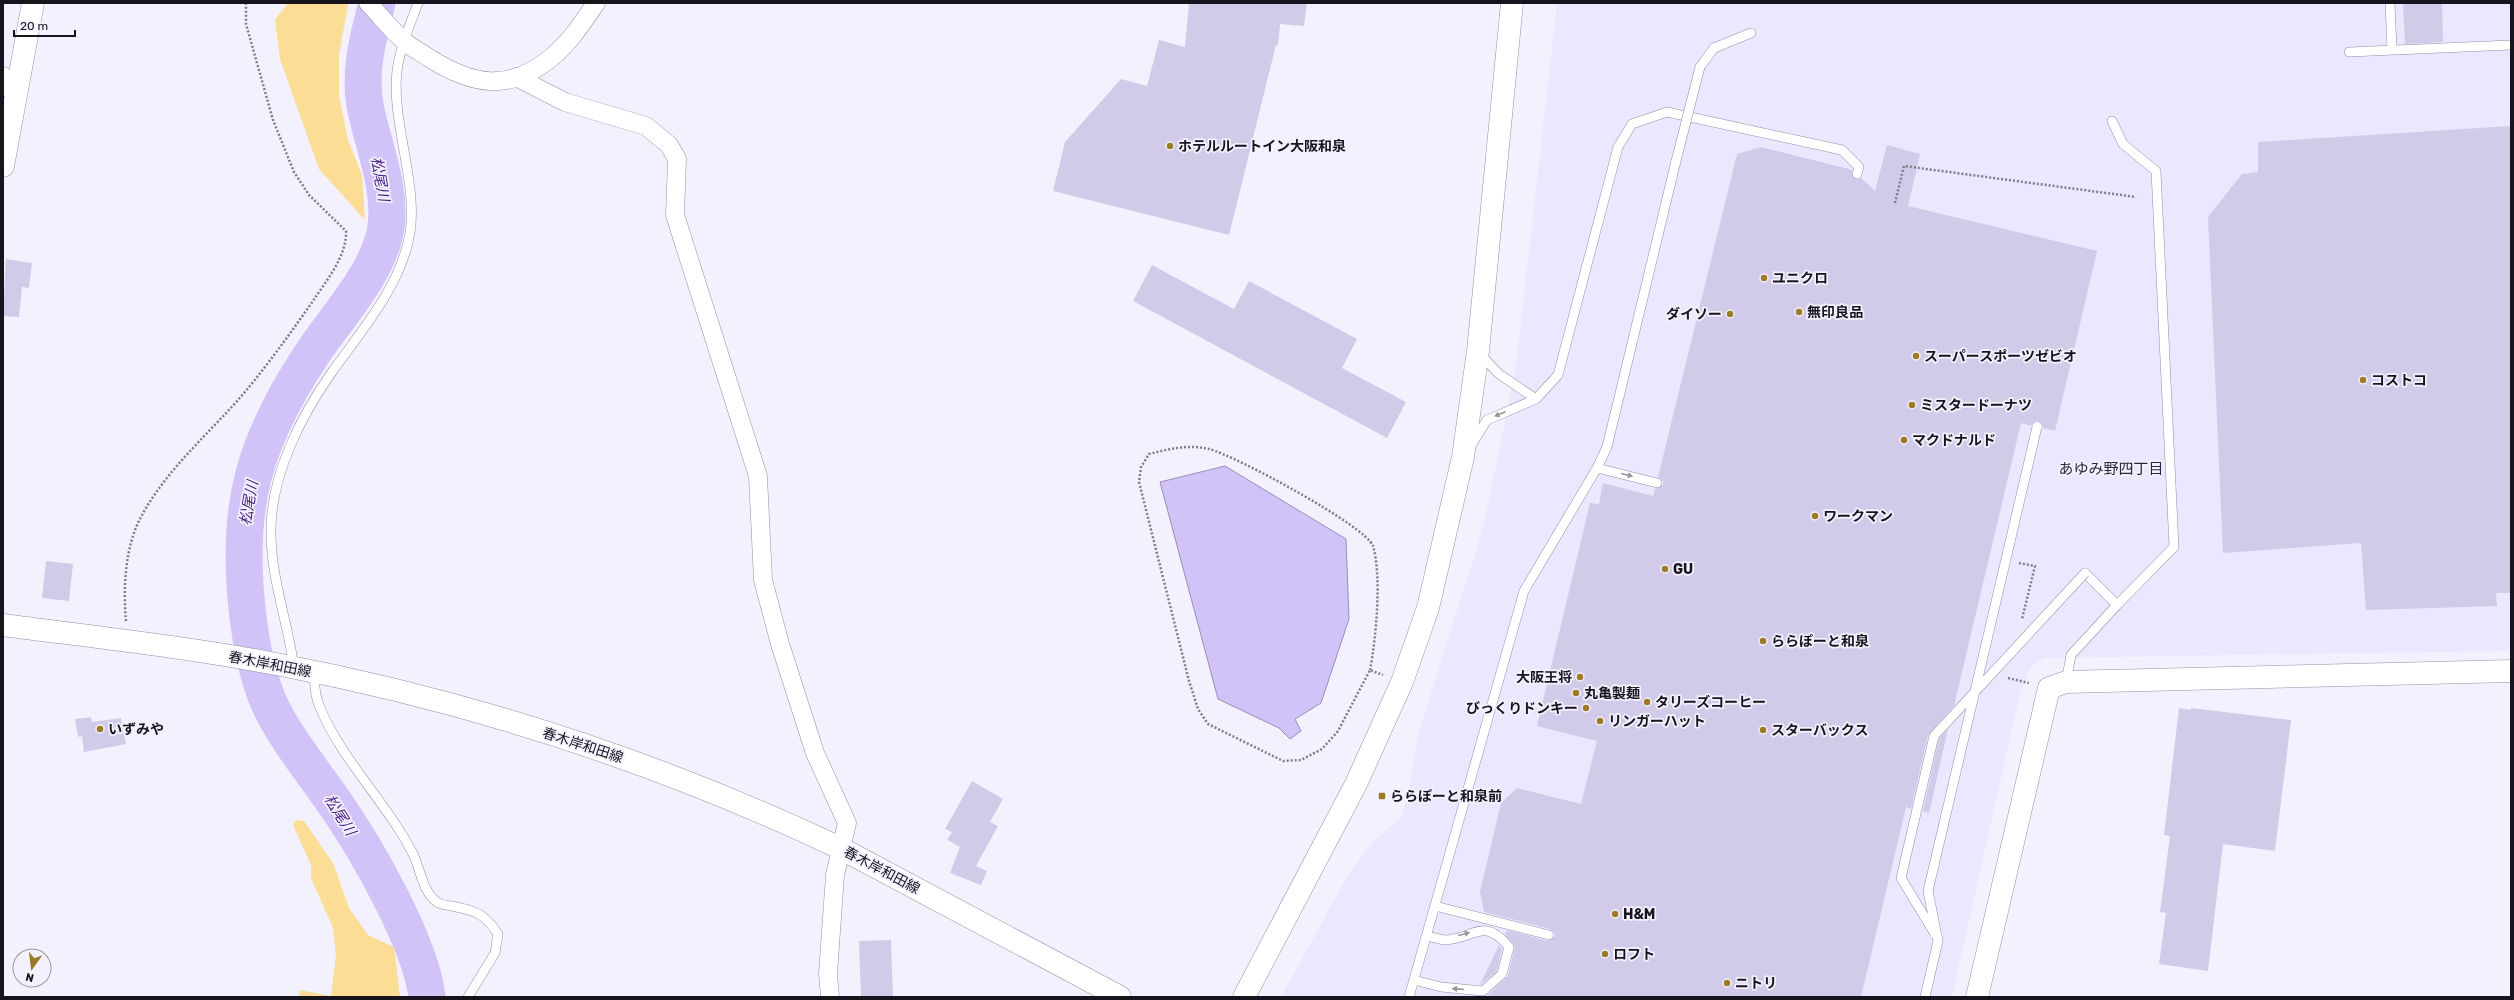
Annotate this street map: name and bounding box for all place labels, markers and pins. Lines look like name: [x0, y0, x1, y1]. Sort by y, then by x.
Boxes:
place label: ホテルルートイン大阪和泉: [1178, 138, 1346, 155]
marker: ホテルルートイン大阪和泉: [1165, 141, 1175, 151]
place label: ユニクロ: [1772, 270, 1828, 287]
marker: ユニクロ: [1759, 273, 1769, 283]
place label: 無印良品: [1807, 304, 1863, 321]
place label: ダイソー: [1666, 306, 1722, 323]
marker: 無印良品: [1794, 307, 1804, 317]
marker: ダイソー: [1725, 309, 1735, 319]
place label: スーパースポーツゼビオ: [1924, 348, 2077, 365]
marker: スーパースポーツゼビオ: [1911, 351, 1921, 361]
place label: コストコ: [2371, 372, 2427, 389]
marker: コストコ: [2358, 375, 2368, 385]
place label: ミスタードーナツ: [1920, 397, 2032, 414]
marker: ミスタードーナツ: [1907, 400, 1917, 410]
place label: マクドナルド: [1912, 432, 1996, 449]
marker: マクドナルド: [1899, 435, 1909, 445]
place label: ワークマン: [1823, 508, 1893, 525]
marker: ワークマン: [1810, 511, 1820, 521]
place label: GU: [1673, 561, 1693, 578]
marker: GU: [1660, 564, 1670, 574]
place label: ららぽーと和泉: [1771, 633, 1869, 650]
marker: ららぽーと和泉: [1758, 636, 1768, 646]
place label: 大阪王将: [1516, 669, 1572, 686]
marker: 大阪王将: [1575, 672, 1585, 682]
place label: 丸亀製麺: [1584, 685, 1640, 702]
marker: 丸亀製麺: [1571, 688, 1581, 698]
place label: タリーズコーヒー: [1655, 694, 1766, 711]
marker: タリーズコーヒー: [1642, 697, 1652, 707]
place label: びっくりドンキー: [1466, 700, 1578, 717]
marker: びっくりドンキー: [1581, 703, 1591, 713]
place label: リンガーハット: [1608, 713, 1706, 730]
marker: リンガーハット: [1595, 716, 1605, 726]
place label: いずみや: [108, 721, 164, 738]
place label: スターバックス: [1771, 722, 1868, 739]
marker: いずみや: [95, 724, 105, 734]
marker: スターバックス: [1758, 725, 1768, 735]
place label: ららぽーと和泉前: [1390, 788, 1502, 805]
marker: ららぽーと和泉前: [1377, 791, 1387, 801]
place label: H&M: [1623, 906, 1655, 923]
marker: H&M: [1610, 909, 1620, 919]
place label: ロフト: [1613, 946, 1655, 963]
marker: ロフト: [1600, 949, 1610, 959]
place label: ニトリ: [1735, 975, 1777, 992]
marker: ニトリ: [1722, 978, 1732, 988]

